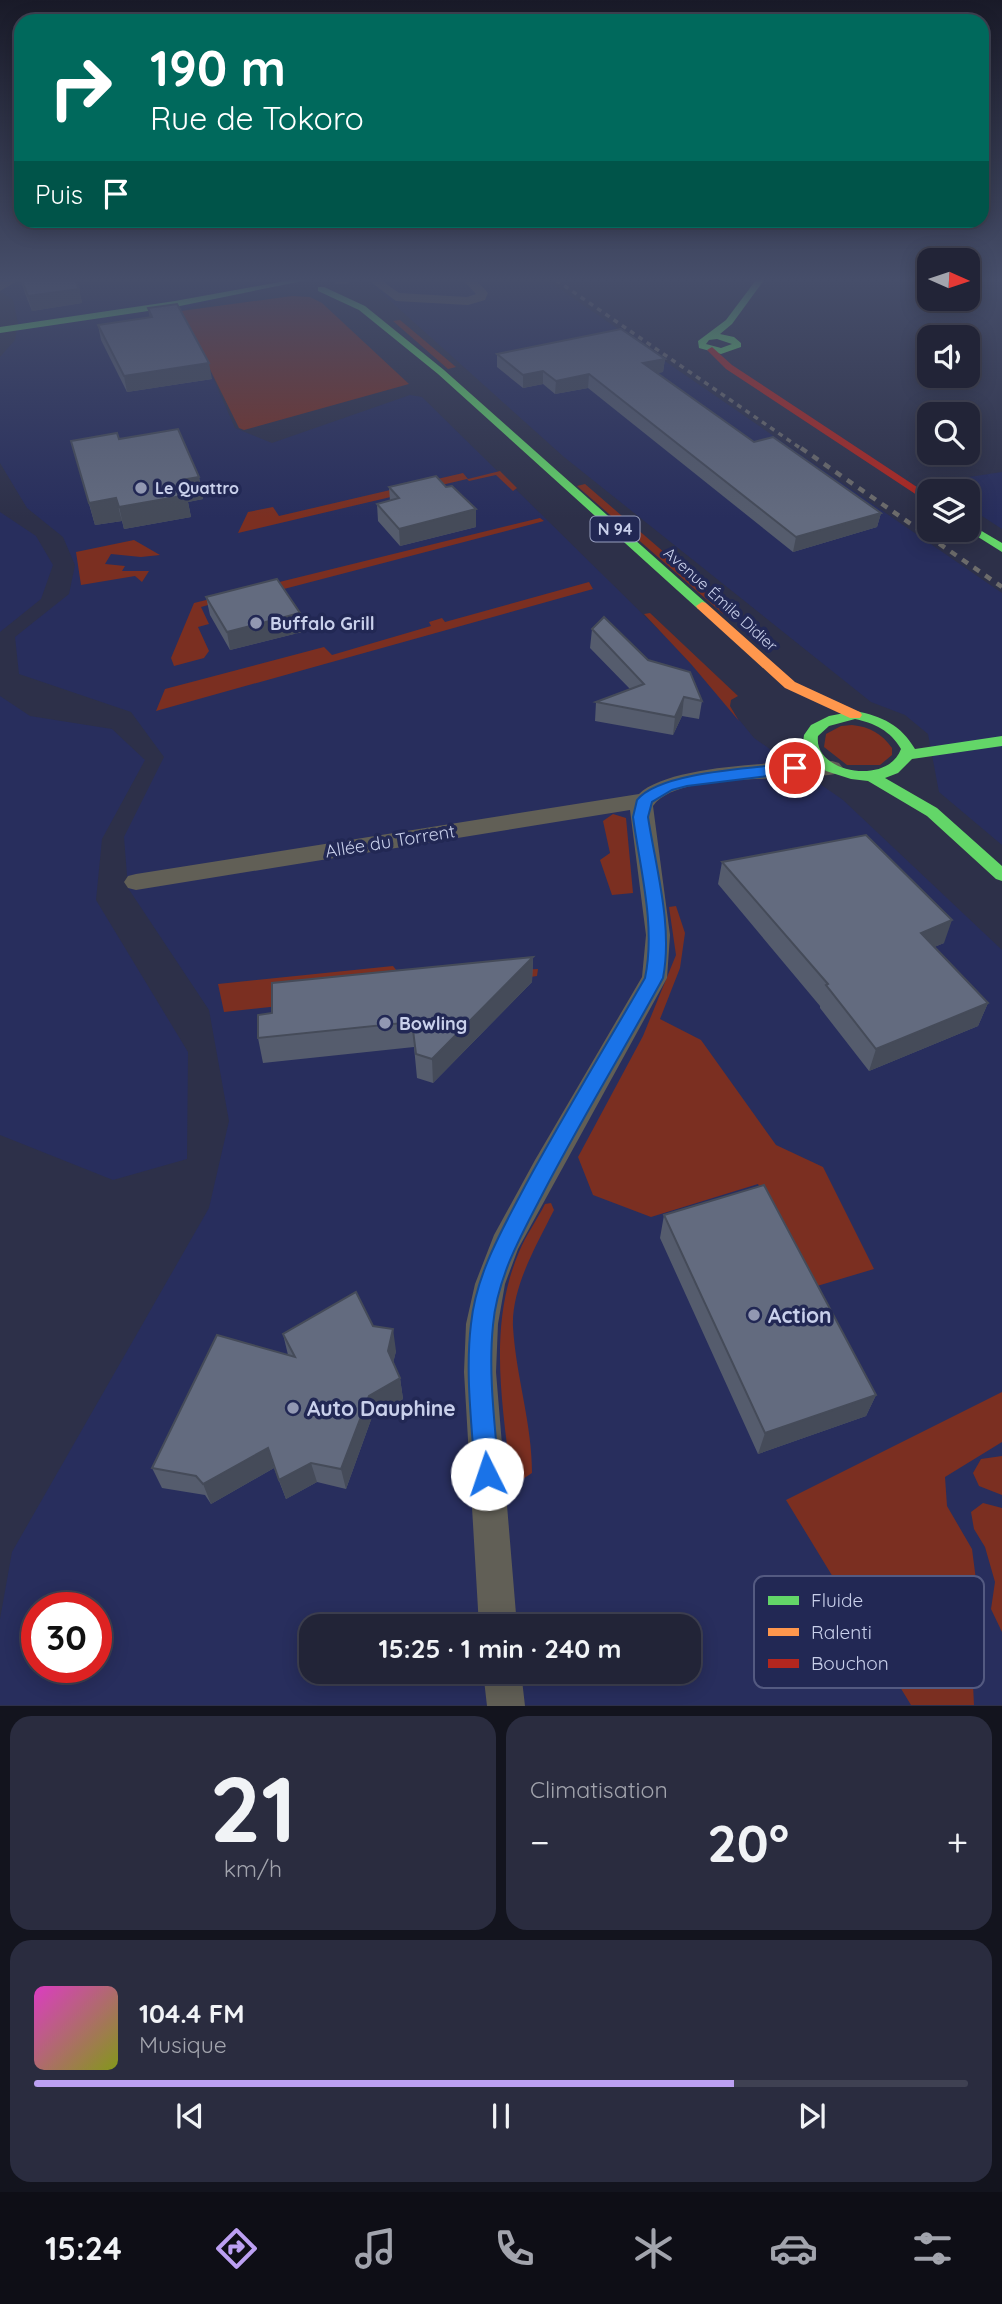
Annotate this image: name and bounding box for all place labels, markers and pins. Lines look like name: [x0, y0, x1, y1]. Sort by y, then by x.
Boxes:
place label: Le Quattro: [155, 478, 239, 498]
marker: Le Quattro: [133, 480, 149, 496]
place label: Buffalo Grill: [270, 612, 375, 635]
marker: Buffalo Grill: [248, 615, 264, 631]
pin: [765, 738, 825, 798]
place label: Bowling: [399, 1012, 467, 1035]
marker: Bowling: [377, 1015, 393, 1031]
place label: Action: [768, 1302, 832, 1328]
marker: Action: [746, 1307, 762, 1323]
place label: Auto Dauphine: [307, 1395, 456, 1421]
marker: Auto Dauphine: [285, 1400, 301, 1416]

